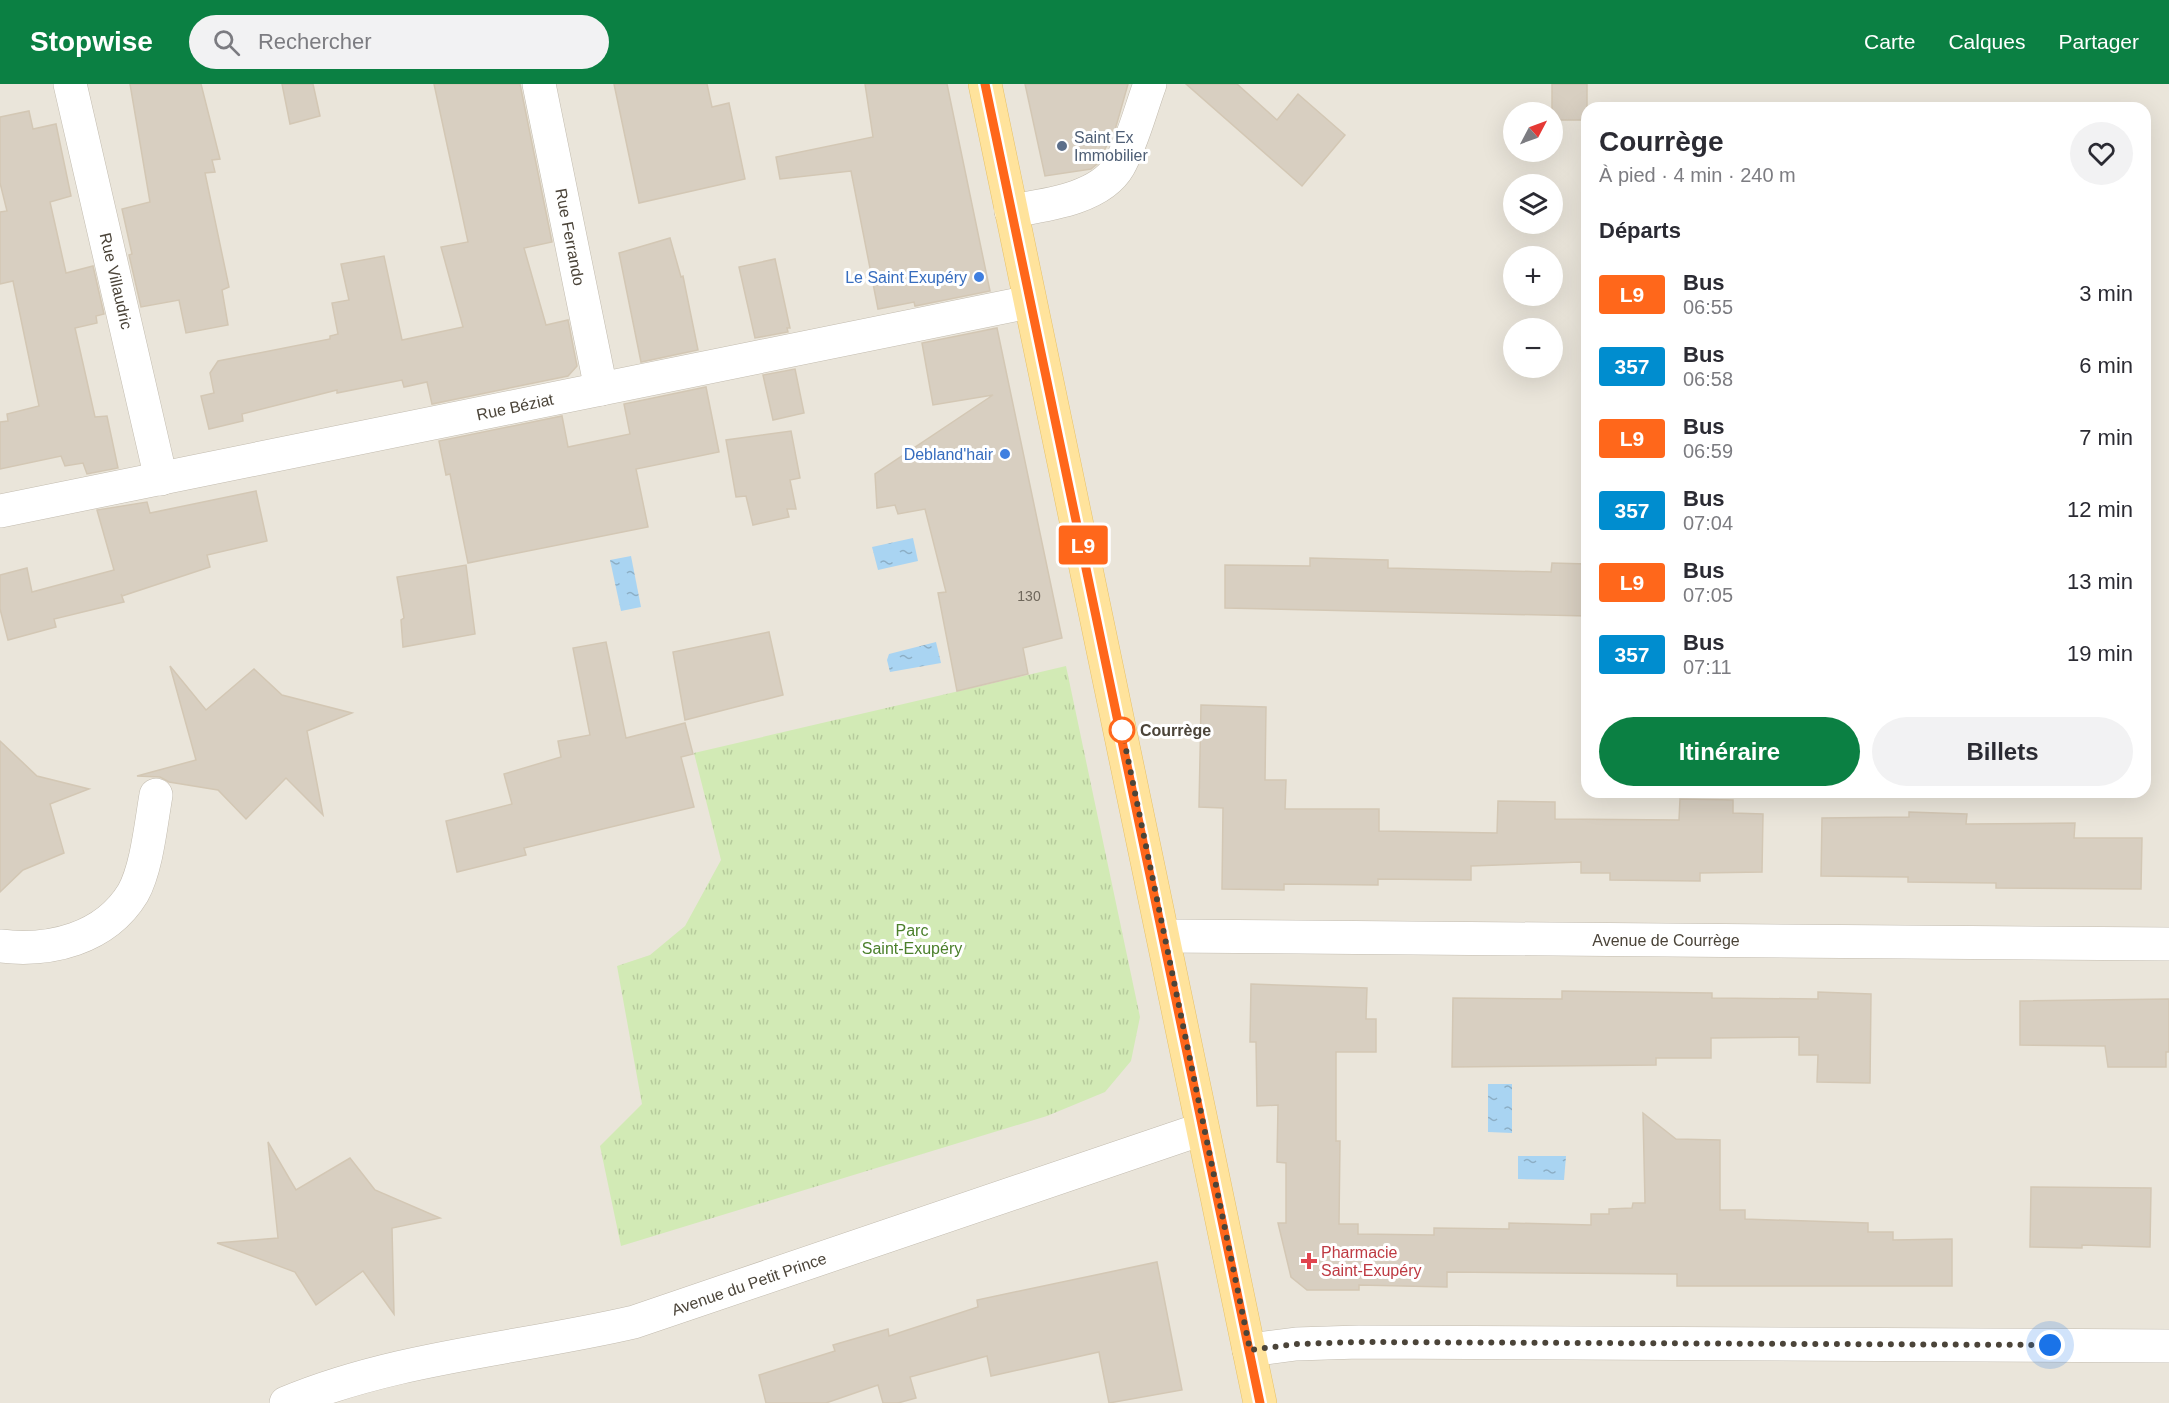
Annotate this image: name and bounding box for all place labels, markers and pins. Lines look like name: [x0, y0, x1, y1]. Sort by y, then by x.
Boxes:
place label: Saint Ex Immobilier: [1074, 129, 1148, 164]
marker: Saint Ex Immobilier: [1055, 139, 1069, 153]
place label: Le Saint Exupéry: [845, 269, 967, 286]
marker: Le Saint Exupéry: [972, 270, 986, 284]
place label: Debland'hair: [904, 446, 994, 463]
marker: Debland'hair: [998, 447, 1012, 461]
marker: Courrège: [1109, 717, 1135, 743]
place label: Courrège: [1140, 722, 1211, 739]
place label: Pharmacie Saint-Exupéry: [1321, 1244, 1422, 1279]
marker: Pharmacie Saint-Exupéry: [1302, 1254, 1316, 1268]

